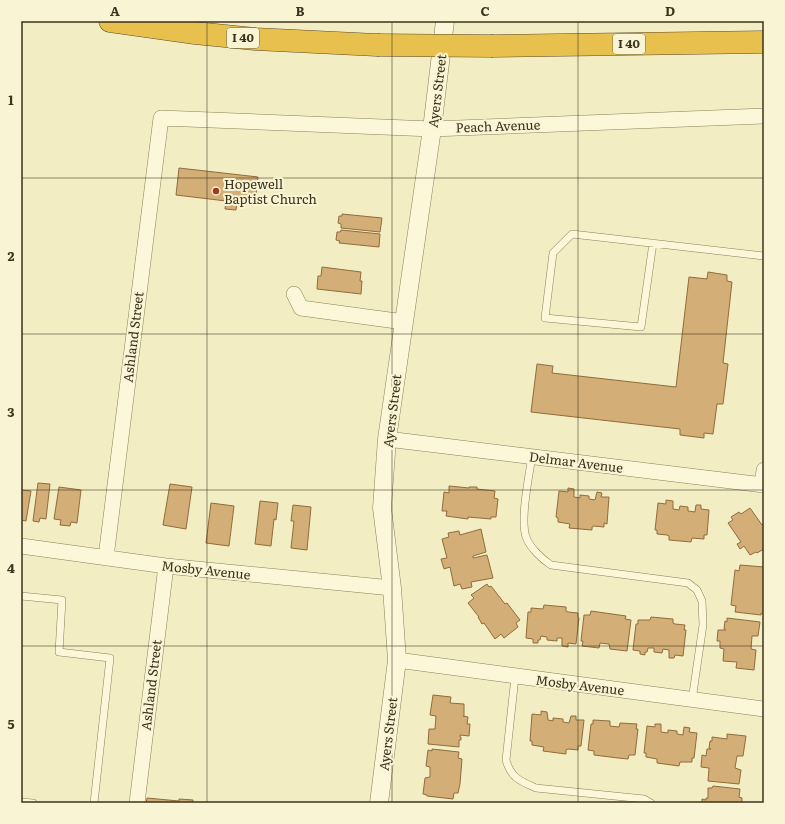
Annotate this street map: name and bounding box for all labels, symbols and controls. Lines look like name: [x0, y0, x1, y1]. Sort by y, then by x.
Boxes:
text: A: [110, 1, 120, 20]
text: B: [296, 1, 305, 20]
text: C: [480, 1, 490, 20]
text: D: [665, 1, 675, 20]
road number: I 40: [227, 28, 259, 48]
road number: I 40: [613, 34, 645, 54]
street label: Ayers Street: [423, 52, 451, 129]
text: 1: [8, 90, 14, 109]
street label: Peach Avenue: [455, 115, 541, 136]
place label: Hopewell Baptist Church: [224, 174, 317, 208]
marker: Hopewell Baptist Church: [211, 186, 221, 196]
text: 2: [8, 246, 15, 265]
street label: Ashland Street: [117, 290, 148, 384]
street label: Ayers Street: [378, 372, 406, 449]
text: 3: [7, 402, 15, 421]
street label: Delmar Avenue: [528, 446, 624, 477]
street label: Mosby Avenue: [161, 555, 252, 584]
text: 4: [7, 558, 15, 577]
street label: Ashland Street: [135, 638, 166, 732]
street label: Mosby Avenue: [535, 670, 626, 699]
street label: Ayers Street: [374, 695, 402, 772]
text: 5: [7, 714, 15, 733]

